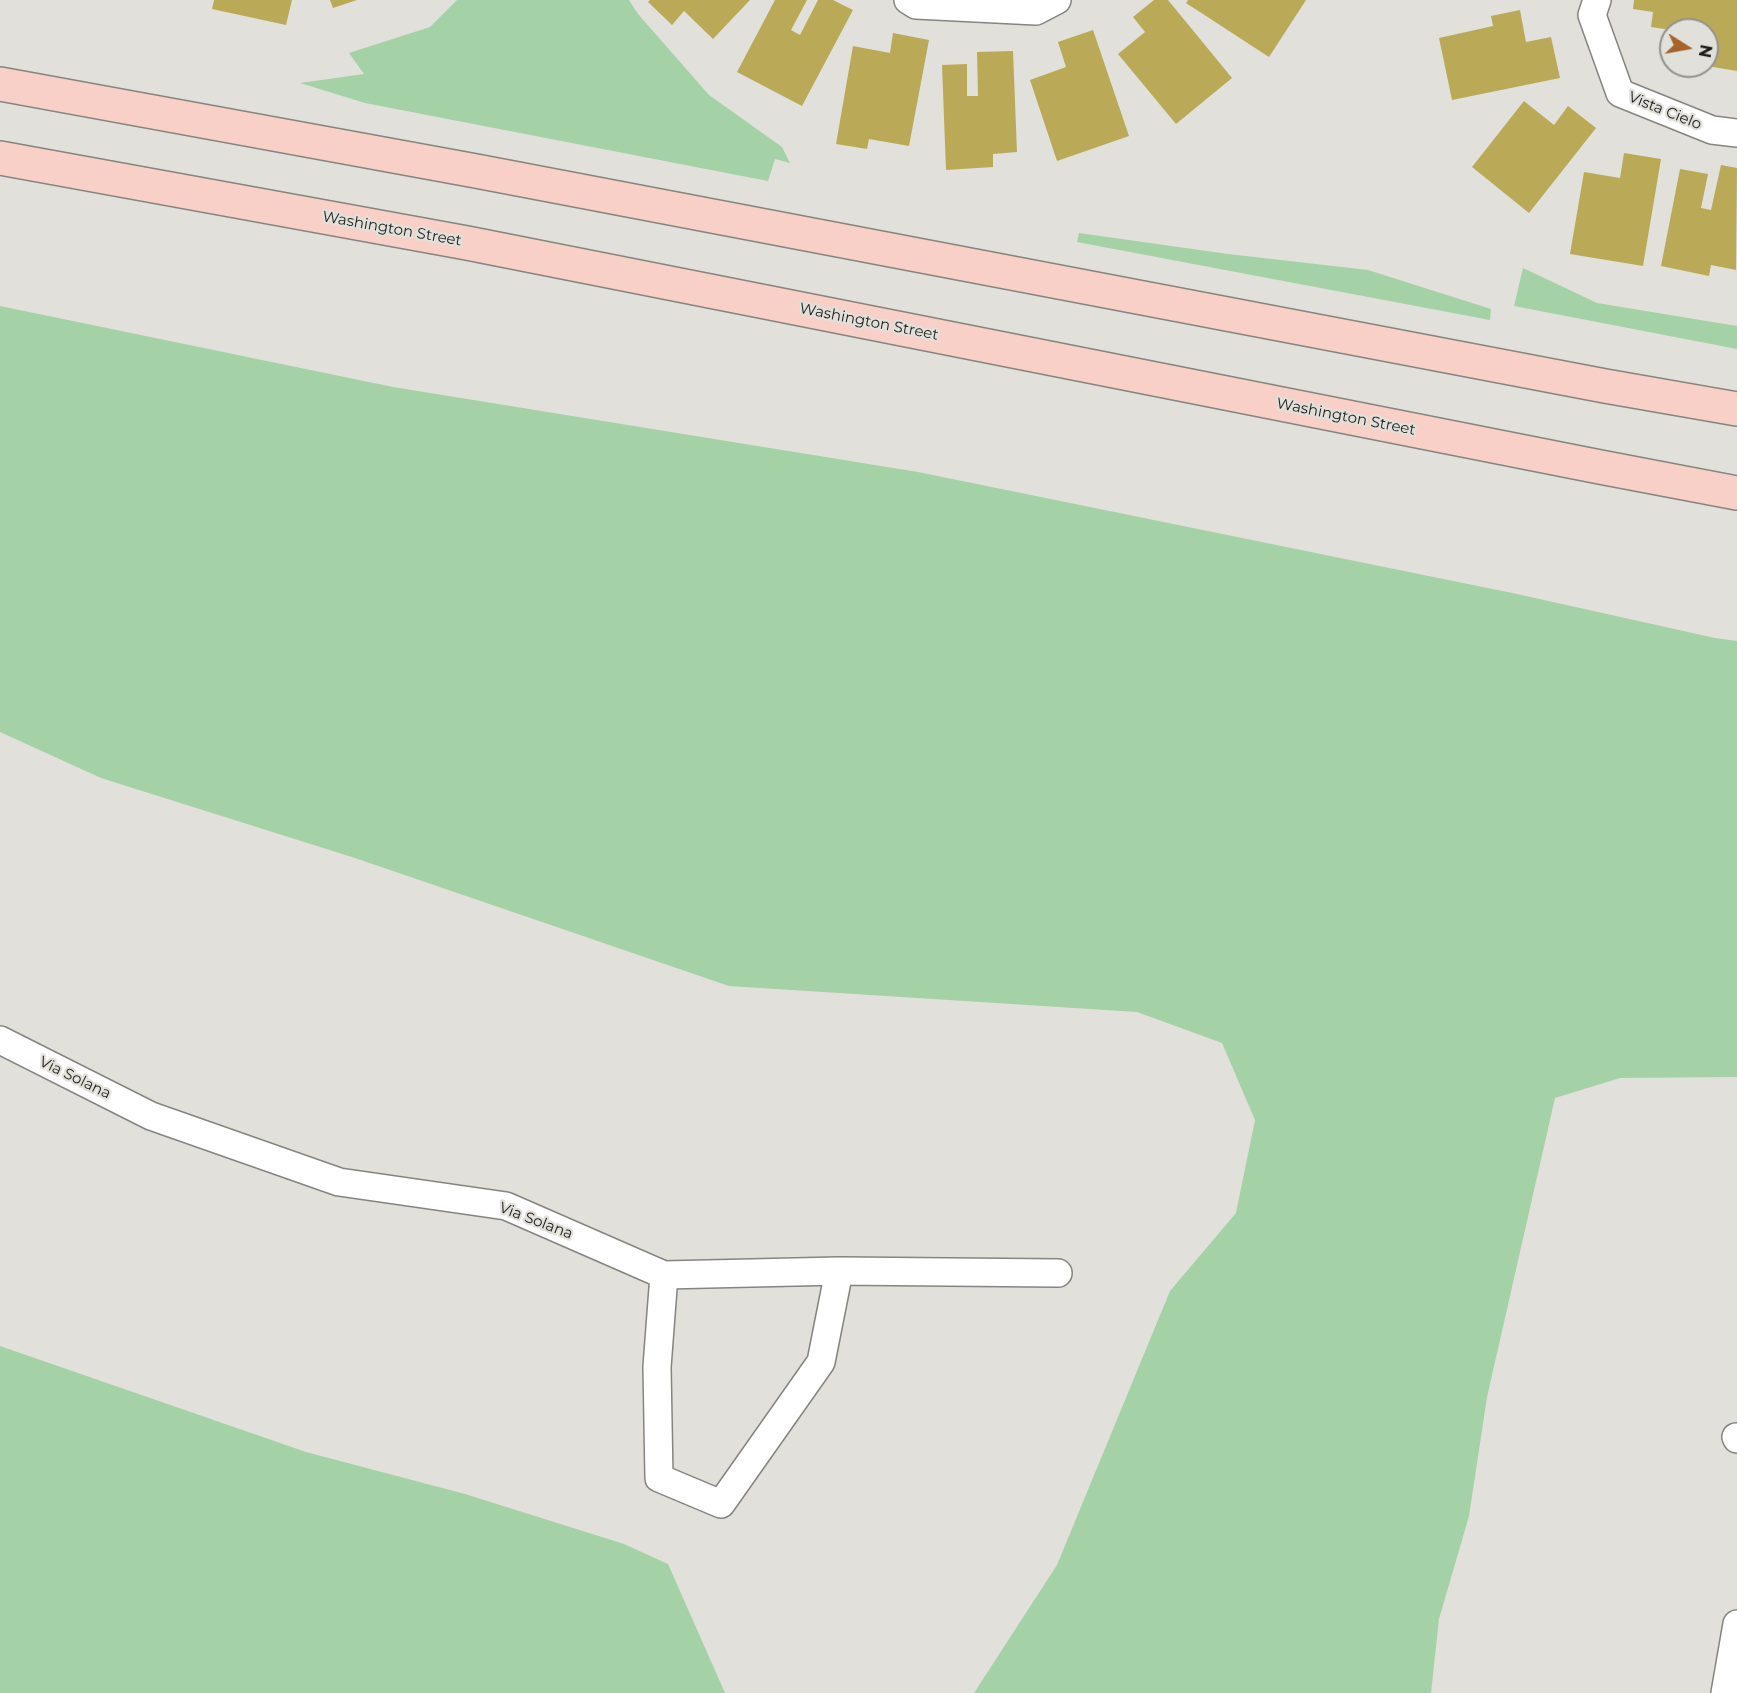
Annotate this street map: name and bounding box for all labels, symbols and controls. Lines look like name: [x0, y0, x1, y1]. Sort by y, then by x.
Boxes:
north arrow: [1659, 18, 1719, 78]
text: N: [1695, 43, 1716, 59]
street label: Vista Cielo: [1626, 88, 1704, 134]
street label: Washington Street: [321, 208, 463, 250]
street label: Washington Street: [798, 300, 940, 344]
street label: Washington Street: [1275, 395, 1417, 439]
street label: Via Solana: [36, 1053, 114, 1103]
street label: Via Solana: [497, 1199, 575, 1243]

